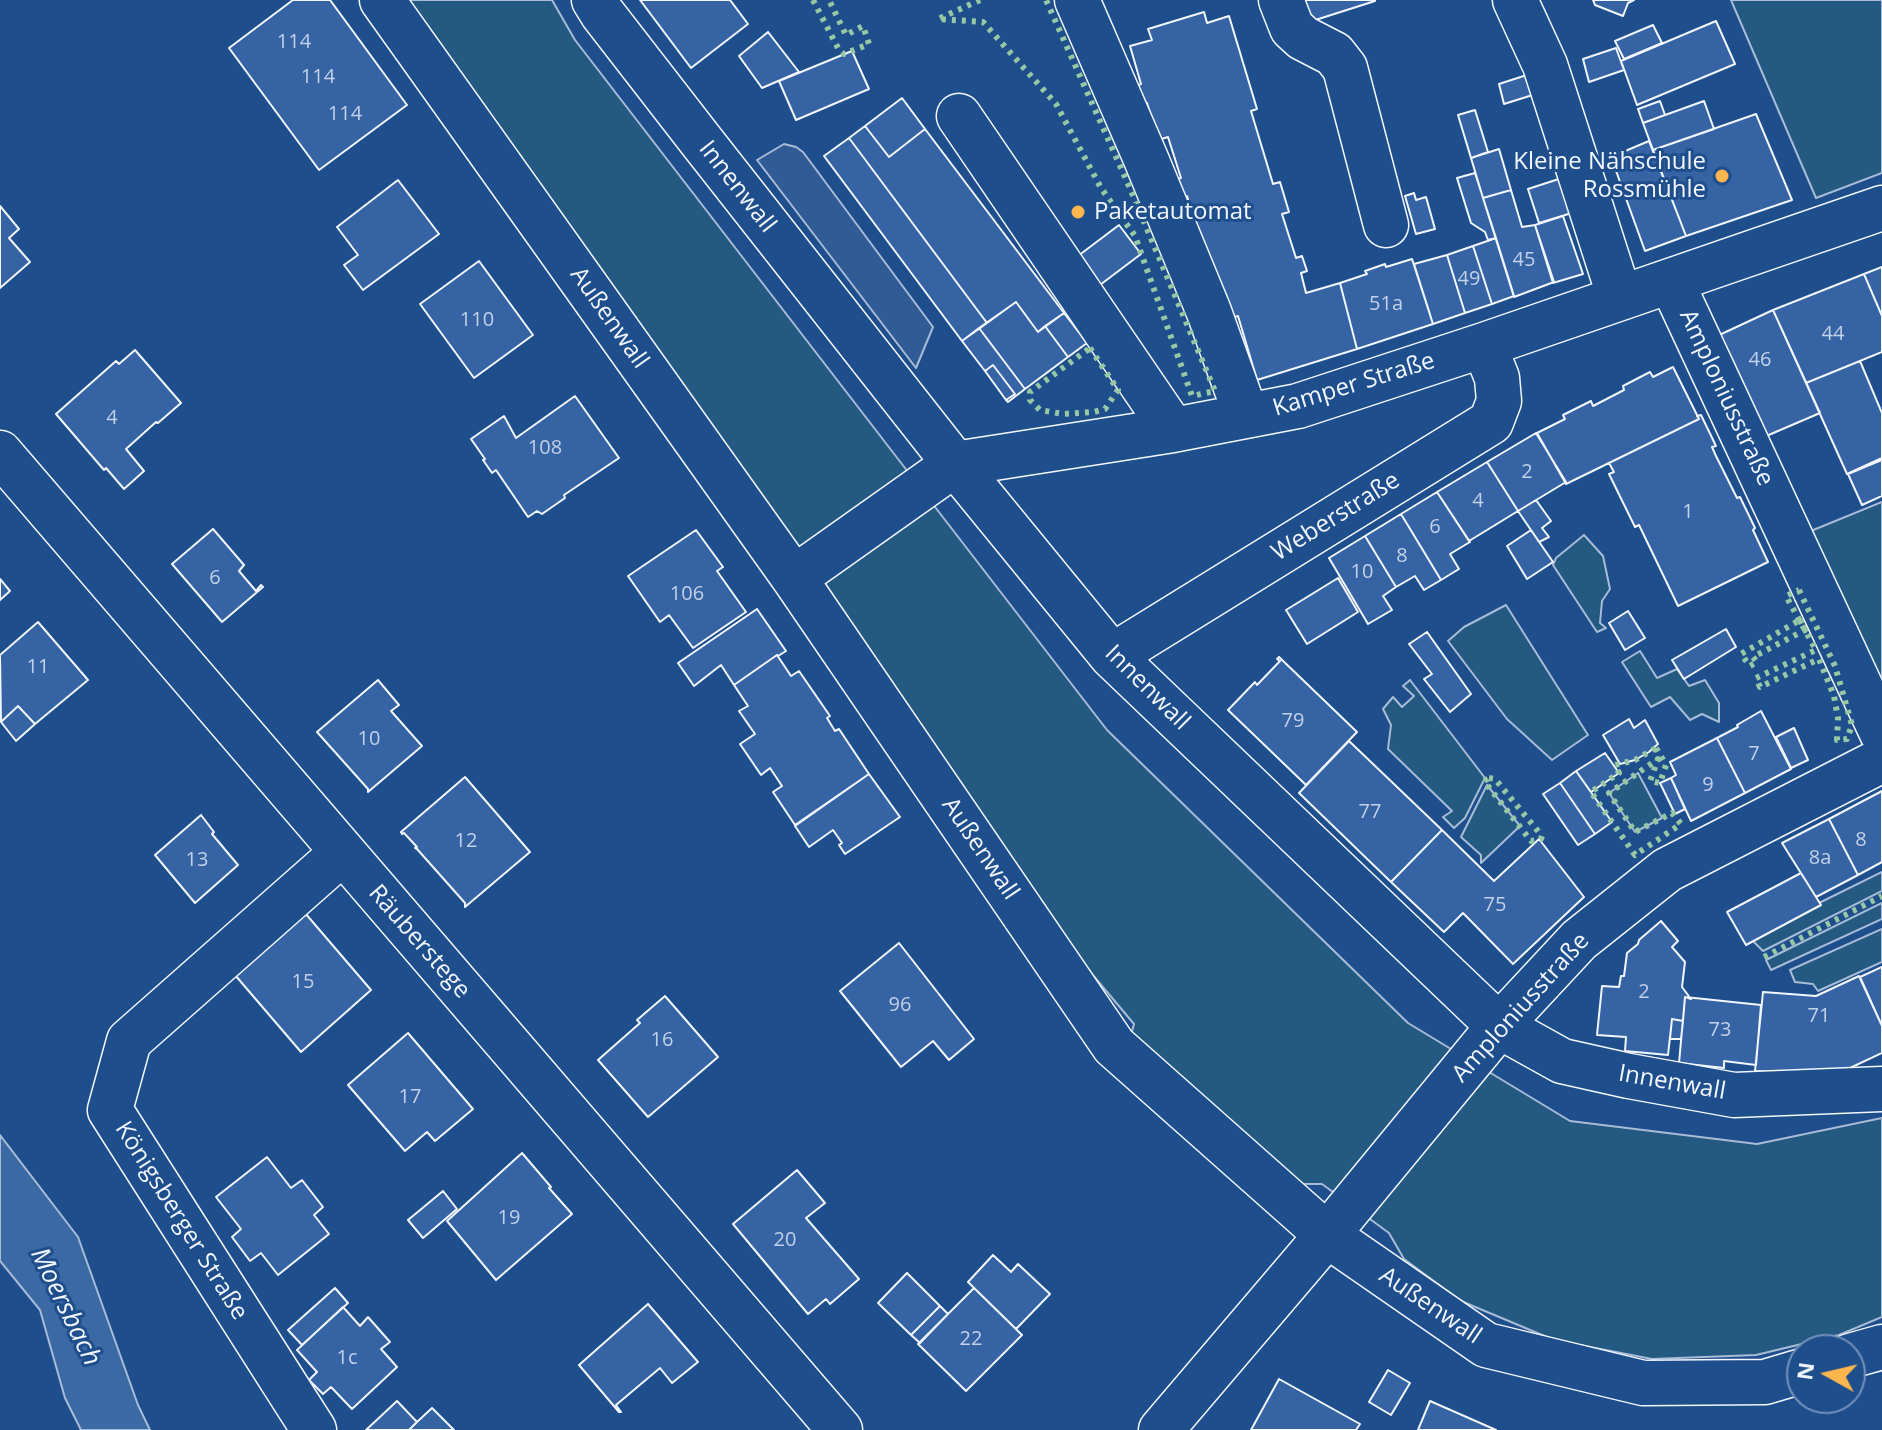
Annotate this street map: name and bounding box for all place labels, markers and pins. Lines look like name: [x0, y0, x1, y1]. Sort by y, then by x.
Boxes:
place label: Kleine Nähschule Rossmühle: [1513, 148, 1706, 204]
marker: Kleine Nähschule Rossmühle: [1713, 167, 1731, 185]
place label: Paketautomat: [1094, 198, 1252, 226]
marker: Paketautomat: [1069, 203, 1087, 221]

